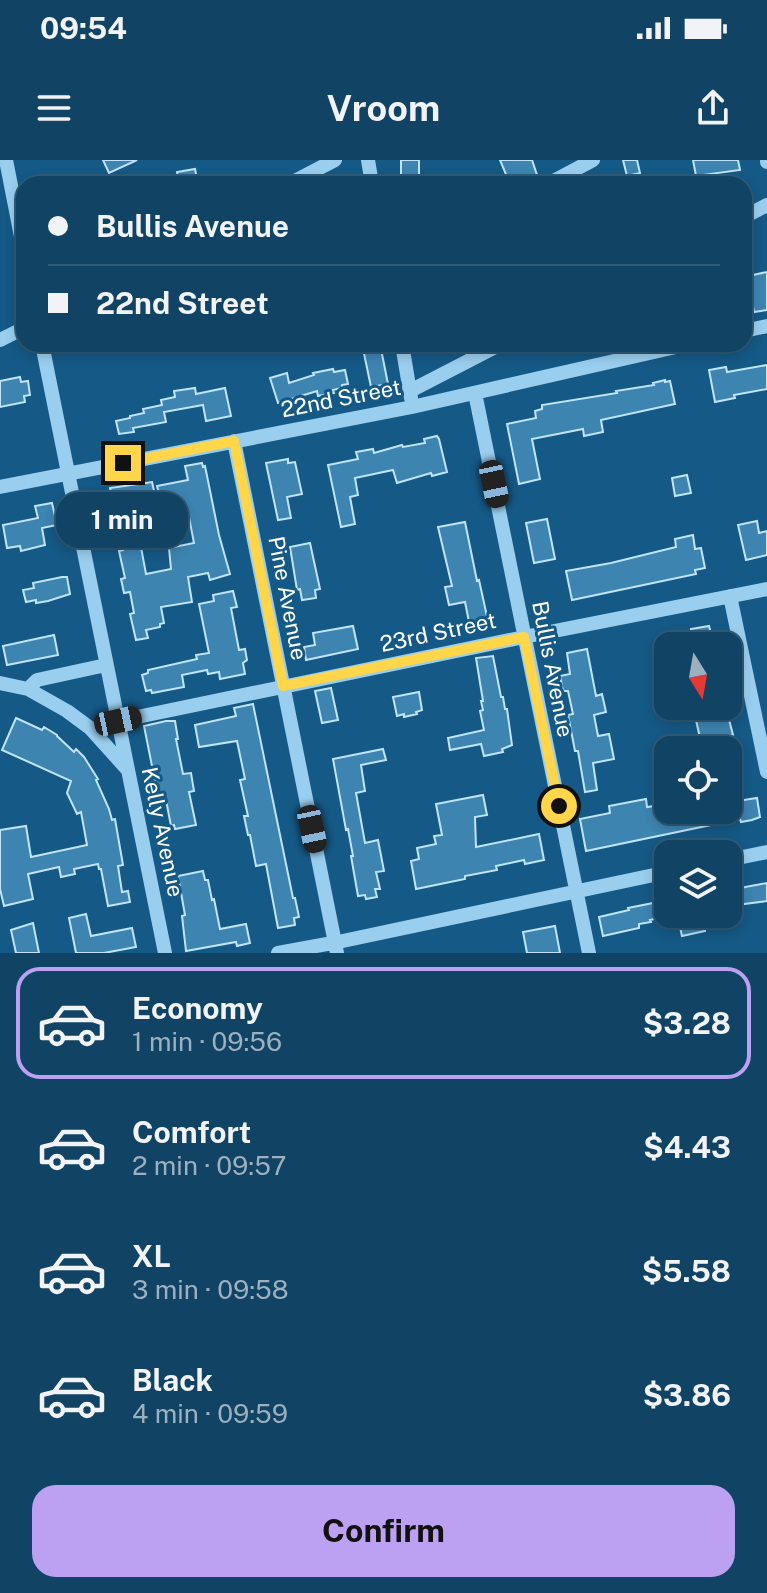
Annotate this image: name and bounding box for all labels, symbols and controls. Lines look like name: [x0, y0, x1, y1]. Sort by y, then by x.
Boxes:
text: 09:54: [40, 10, 127, 46]
icon: menu: [32, 86, 76, 130]
icon: share: [691, 86, 735, 130]
text: Vroom: [327, 87, 440, 129]
text: Bullis Avenue: [96, 208, 289, 244]
text: 22nd Street: [96, 285, 269, 321]
street label: 22nd Street: [279, 374, 403, 422]
route end: [105, 445, 141, 481]
car: [477, 458, 511, 510]
callout: 1 min: [57, 491, 189, 547]
text: 1 min: [91, 504, 153, 535]
street label: Pine Avenue: [263, 534, 313, 662]
street label: Bullis Avenue: [527, 599, 579, 739]
street label: 23rd Street: [378, 607, 498, 657]
north arrow: [654, 632, 742, 720]
map controls: [654, 632, 742, 928]
car: [92, 704, 144, 738]
button: locate: [654, 736, 742, 824]
street label: Kelly Avenue: [137, 765, 189, 899]
route start: [541, 788, 577, 824]
car: [295, 803, 329, 855]
button: layers: [654, 840, 742, 928]
icon: car: [36, 987, 108, 1059]
text: Economy: [132, 990, 263, 1026]
text: $3.28: [643, 1005, 731, 1041]
text: 1 min · 09:56: [132, 1026, 282, 1057]
icon: car: [36, 1111, 108, 1183]
text: Comfort: [132, 1114, 251, 1150]
text: $4.43: [643, 1129, 731, 1165]
text: 2 min · 09:57: [132, 1150, 286, 1181]
icon: car: [36, 1235, 108, 1307]
text: XL: [132, 1238, 171, 1274]
text: $5.58: [642, 1253, 731, 1289]
text: 3 min · 09:58: [132, 1274, 289, 1305]
icon: car: [36, 1359, 108, 1431]
text: Black: [132, 1362, 213, 1398]
text: $3.86: [643, 1377, 731, 1413]
text: 4 min · 09:59: [132, 1398, 288, 1429]
button: Confirm: [32, 1485, 735, 1577]

